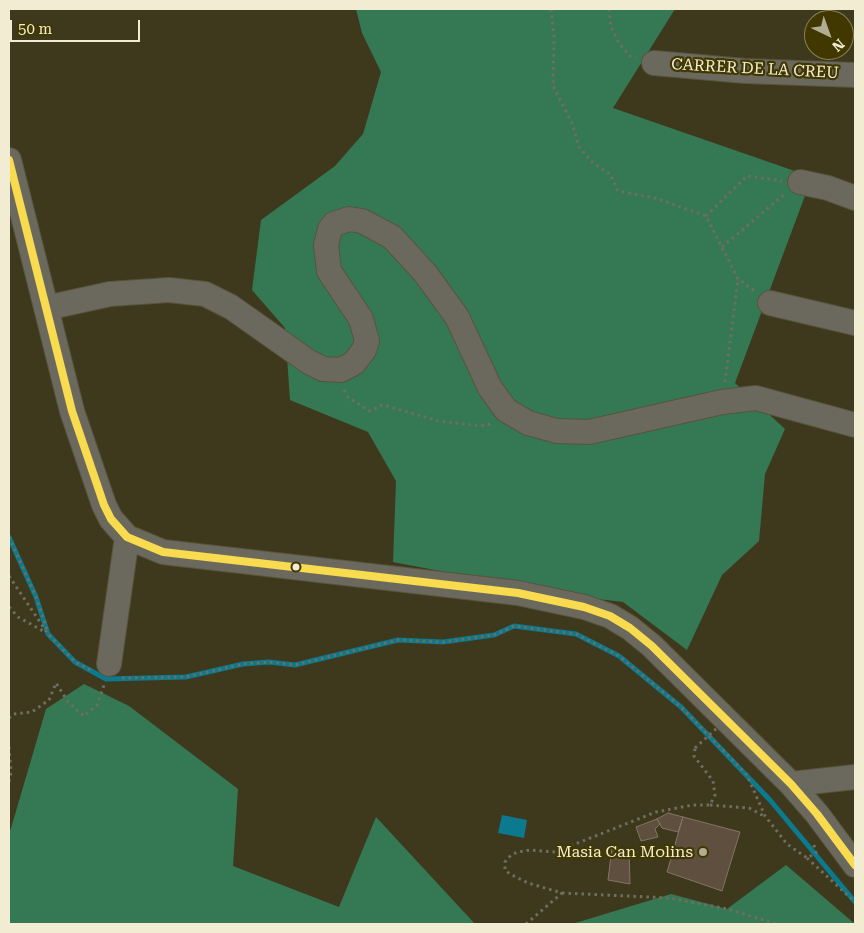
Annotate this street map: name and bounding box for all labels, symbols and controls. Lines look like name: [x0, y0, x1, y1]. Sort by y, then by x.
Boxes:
scale bar: [12, 10, 142, 42]
north arrow: [804, 10, 854, 60]
text: 50 m: [18, 20, 52, 38]
text: N: [829, 36, 848, 55]
street label: CARRER DE LA CREU: [671, 55, 839, 83]
unlabelled marker: [291, 562, 301, 572]
place label: Masia Can Molins: [556, 842, 693, 862]
marker: Masia Can Molins: [697, 846, 709, 858]

